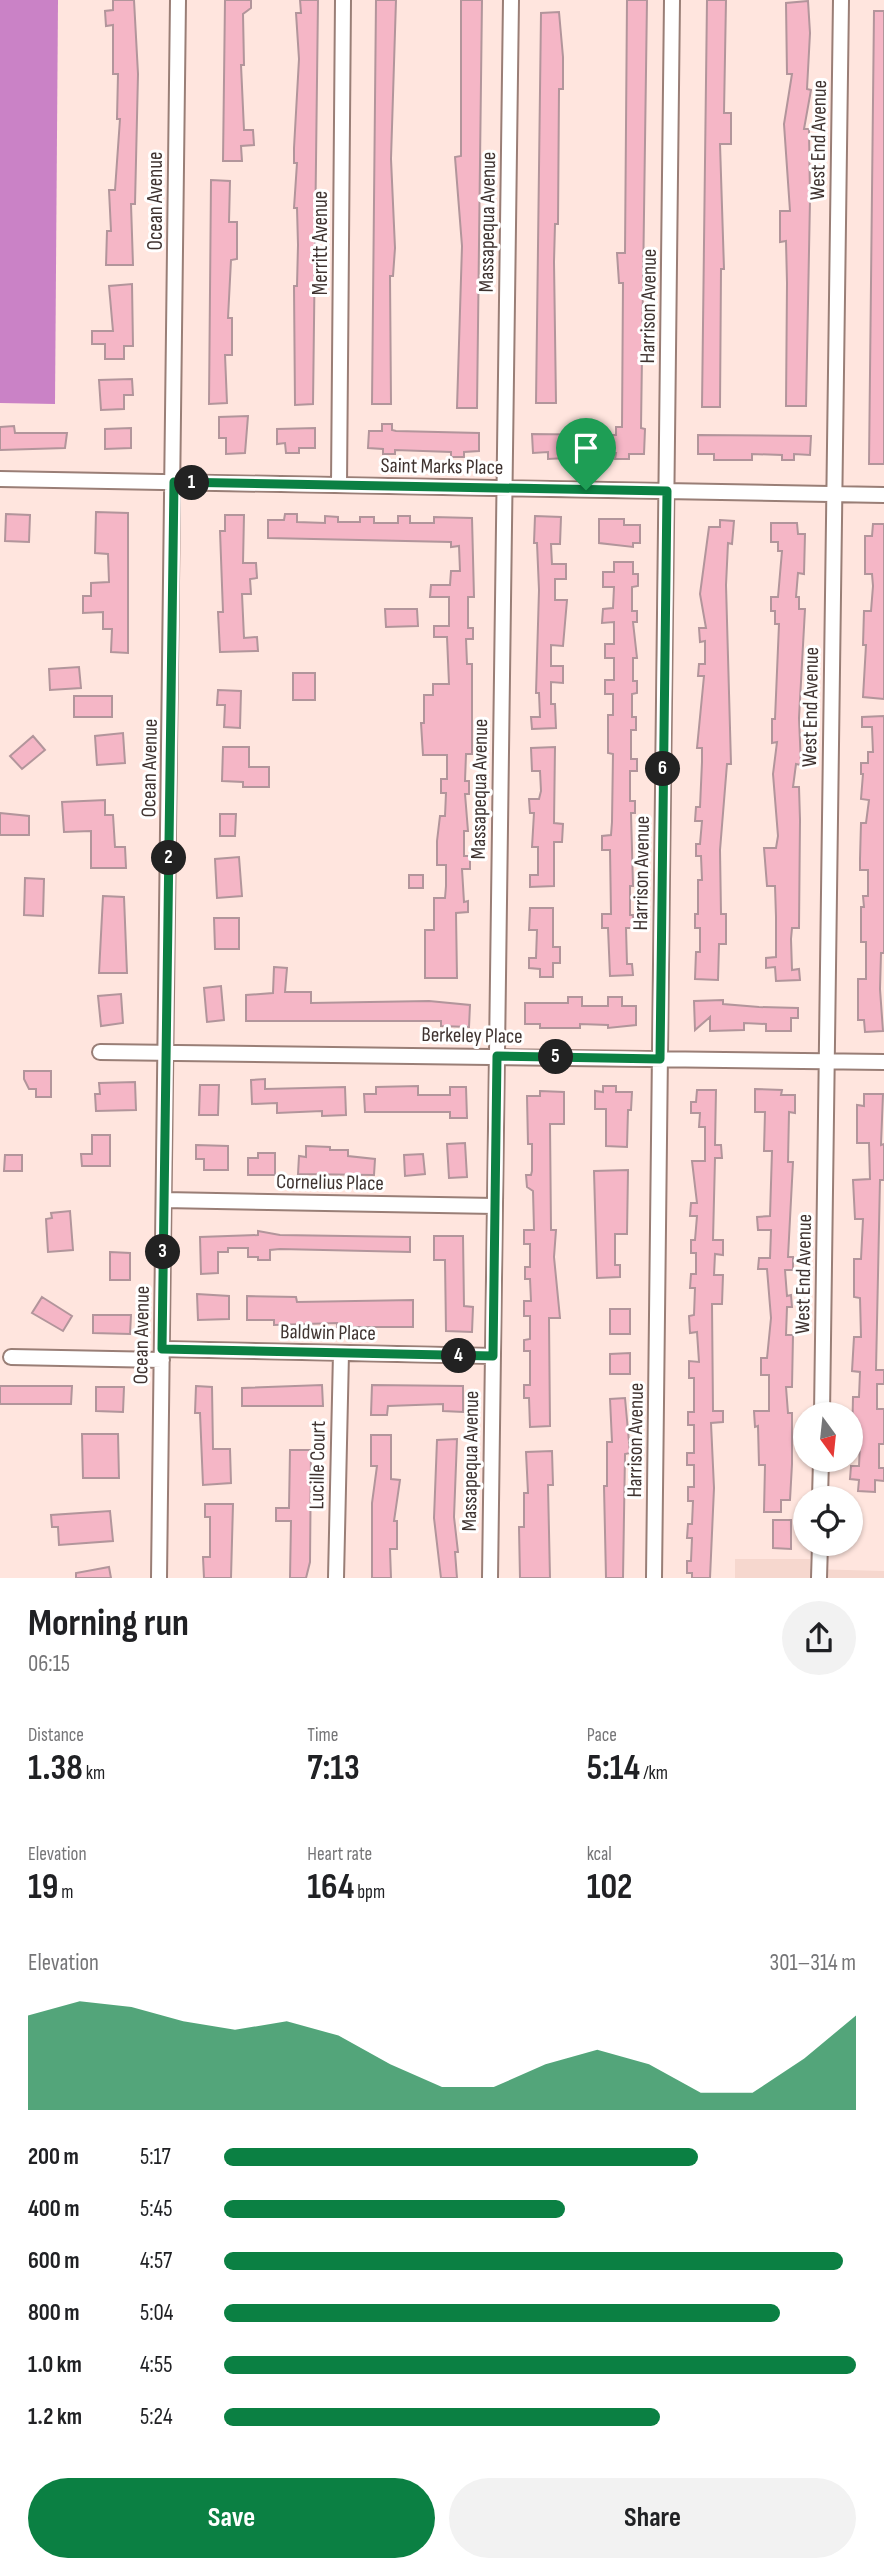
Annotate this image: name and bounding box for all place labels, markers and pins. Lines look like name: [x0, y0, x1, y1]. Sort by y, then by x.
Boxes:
pin: [556, 418, 616, 490]
pin: 1: [174, 466, 210, 500]
pin: 6: [646, 752, 680, 786]
pin: 2: [152, 840, 186, 876]
pin: 5: [538, 1040, 574, 1074]
pin: 3: [146, 1234, 180, 1270]
pin: 4: [442, 1338, 476, 1374]

